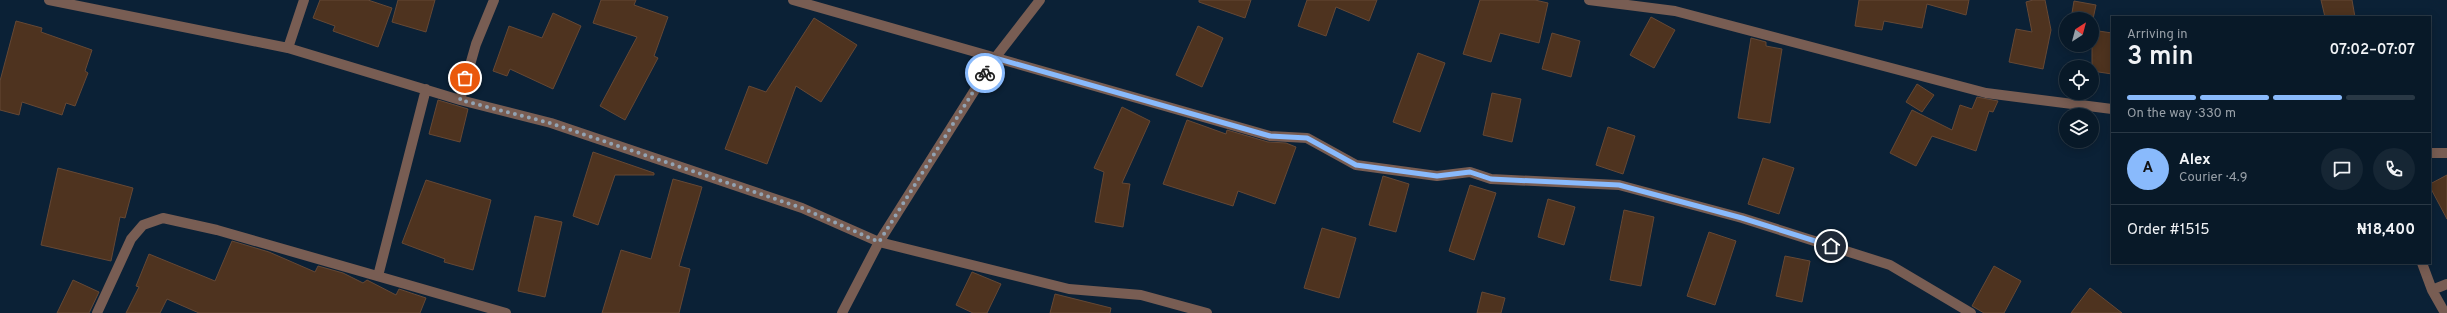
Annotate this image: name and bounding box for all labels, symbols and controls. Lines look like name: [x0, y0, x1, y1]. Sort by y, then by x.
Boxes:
north arrow: [2059, 12, 2099, 52]
map controls: [2059, 12, 2099, 148]
text: Arriving in: [2127, 27, 2188, 43]
text: 3 min: [2127, 41, 2194, 74]
text: 07:02–07:07: [2329, 41, 2415, 60]
courier: [965, 53, 1005, 93]
button: locate: [2059, 60, 2099, 100]
pin: [448, 61, 482, 95]
icon: bike: [974, 62, 996, 84]
icon: bag: [454, 67, 476, 89]
text: On the way · 330 m: [2127, 106, 2236, 122]
button: layers: [2059, 108, 2099, 148]
button: chat: [2321, 148, 2363, 190]
button: phone: [2373, 148, 2415, 190]
text: Alex: [2179, 151, 2211, 170]
text: A: [2143, 159, 2153, 178]
text: Courier · 4.9: [2179, 170, 2247, 186]
text: Order #1515: [2127, 221, 2210, 240]
text: ₦18,400: [2357, 221, 2415, 240]
pin: [1814, 229, 1848, 263]
icon: home: [1820, 235, 1842, 257]

